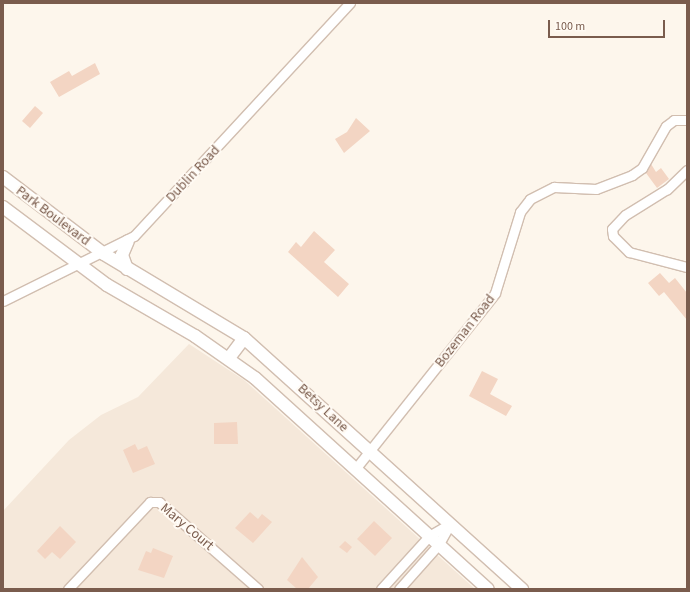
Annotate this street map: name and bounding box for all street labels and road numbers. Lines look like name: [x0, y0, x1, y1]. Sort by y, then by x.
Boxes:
street label: Dublin Road: [162, 142, 224, 206]
street label: Park Boulevard: [12, 183, 94, 249]
street label: Bozeman Road: [431, 291, 499, 371]
street label: Betsy Lane: [294, 380, 352, 436]
street label: Mary Court: [157, 500, 217, 554]

